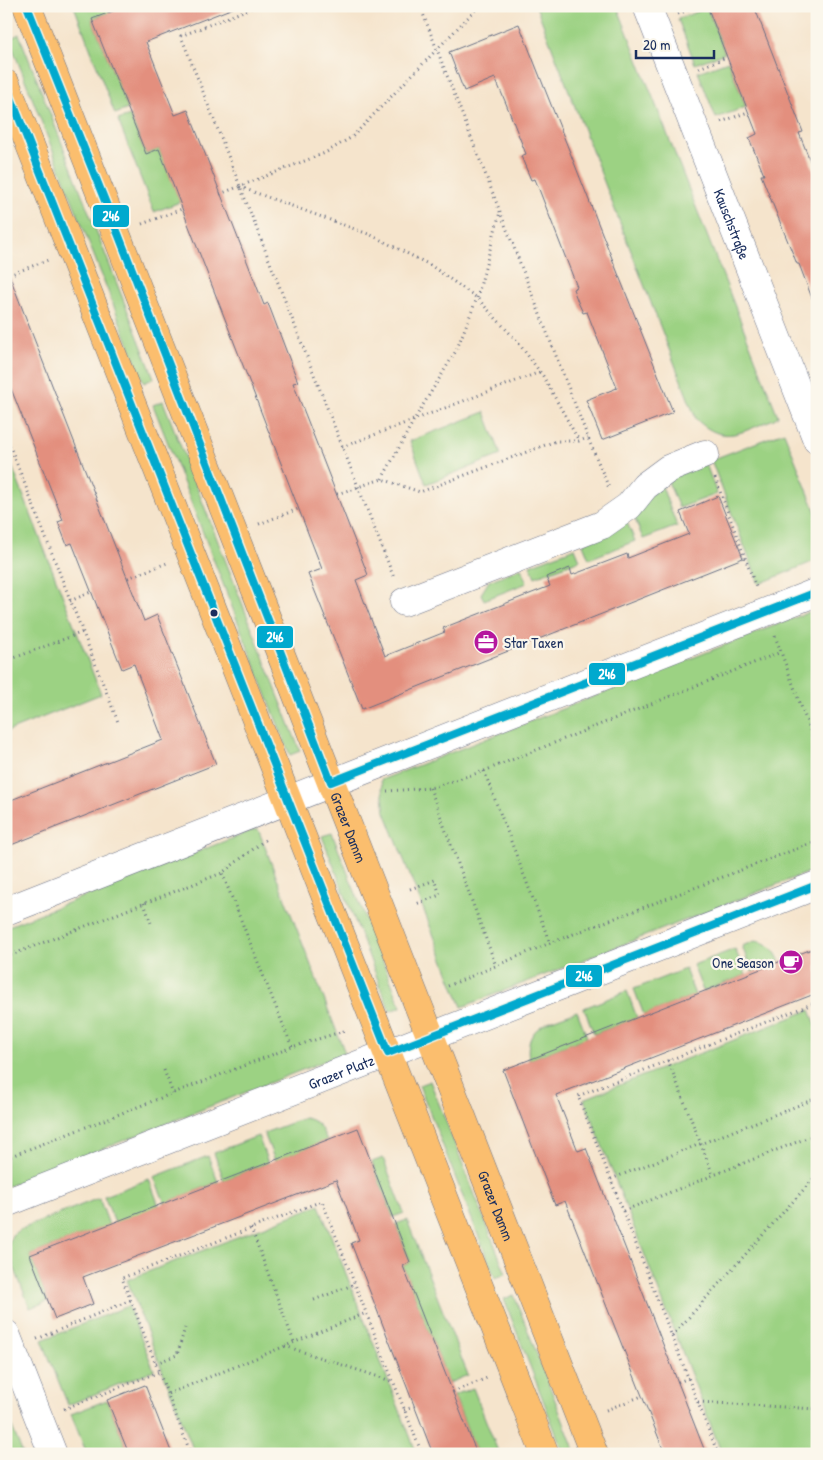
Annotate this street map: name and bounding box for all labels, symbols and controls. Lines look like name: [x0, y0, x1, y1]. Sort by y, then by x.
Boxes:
scale bar: [636, 28, 713, 60]
text: 20 m: [643, 34, 670, 55]
street label: Kauschstraße: [709, 185, 756, 262]
line badge: 246: [92, 204, 130, 228]
text: 246: [102, 206, 120, 225]
unlabelled marker: [209, 608, 219, 618]
line badge: 246: [256, 625, 294, 649]
text: 246: [266, 627, 284, 646]
office icon: Star Taxen: [473, 629, 499, 655]
place label: Star Taxen: [504, 632, 564, 653]
line badge: 246: [588, 662, 626, 686]
text: 246: [598, 664, 616, 683]
street label: Grazer Damm: [326, 789, 372, 865]
cafe icon: One Season: [778, 949, 804, 975]
place label: One Season: [712, 952, 774, 973]
line badge: 246: [565, 964, 603, 988]
text: 246: [575, 966, 593, 985]
street label: Grazer Platz: [305, 1049, 378, 1094]
street label: Grazer Damm: [473, 1167, 520, 1244]

